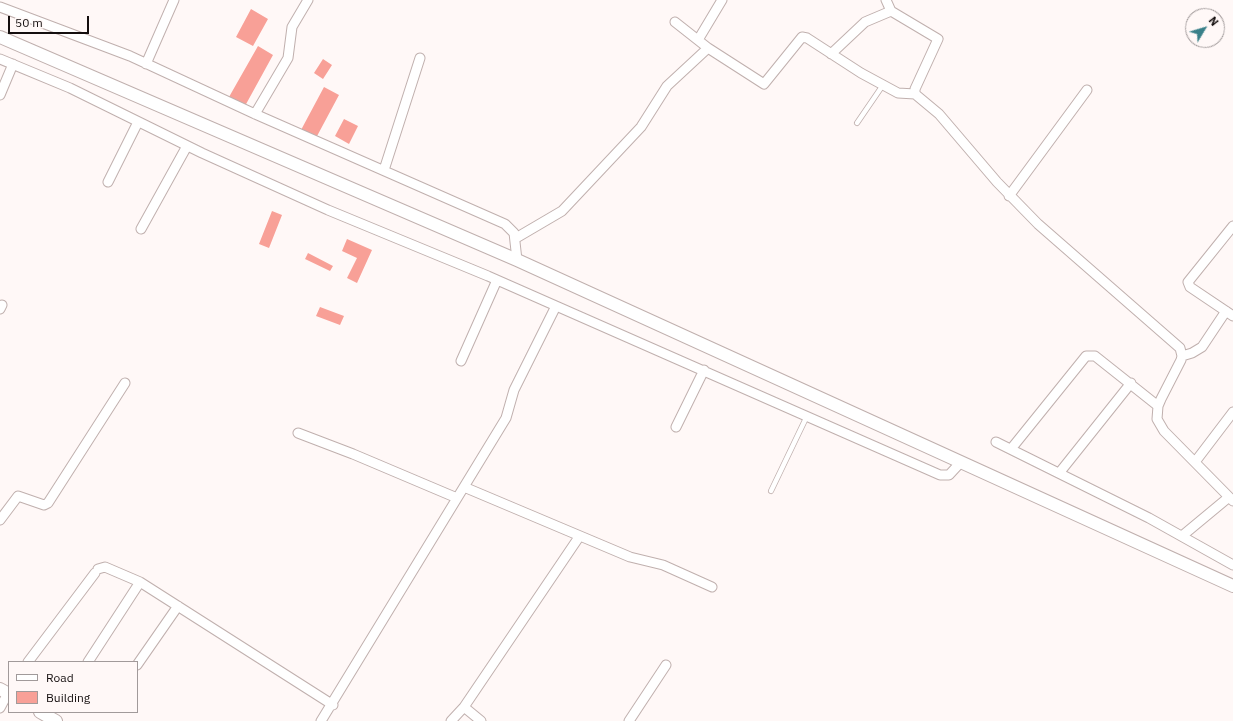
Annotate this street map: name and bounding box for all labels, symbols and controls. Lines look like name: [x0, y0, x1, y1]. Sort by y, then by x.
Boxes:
scale bar: [10, 8, 91, 34]
north arrow: [1185, 8, 1225, 48]
text: N: [1206, 14, 1222, 29]
text: 50 m: [15, 15, 43, 30]
legend: [8, 661, 138, 713]
text: Road: [46, 670, 74, 685]
text: Building: [46, 690, 90, 705]

